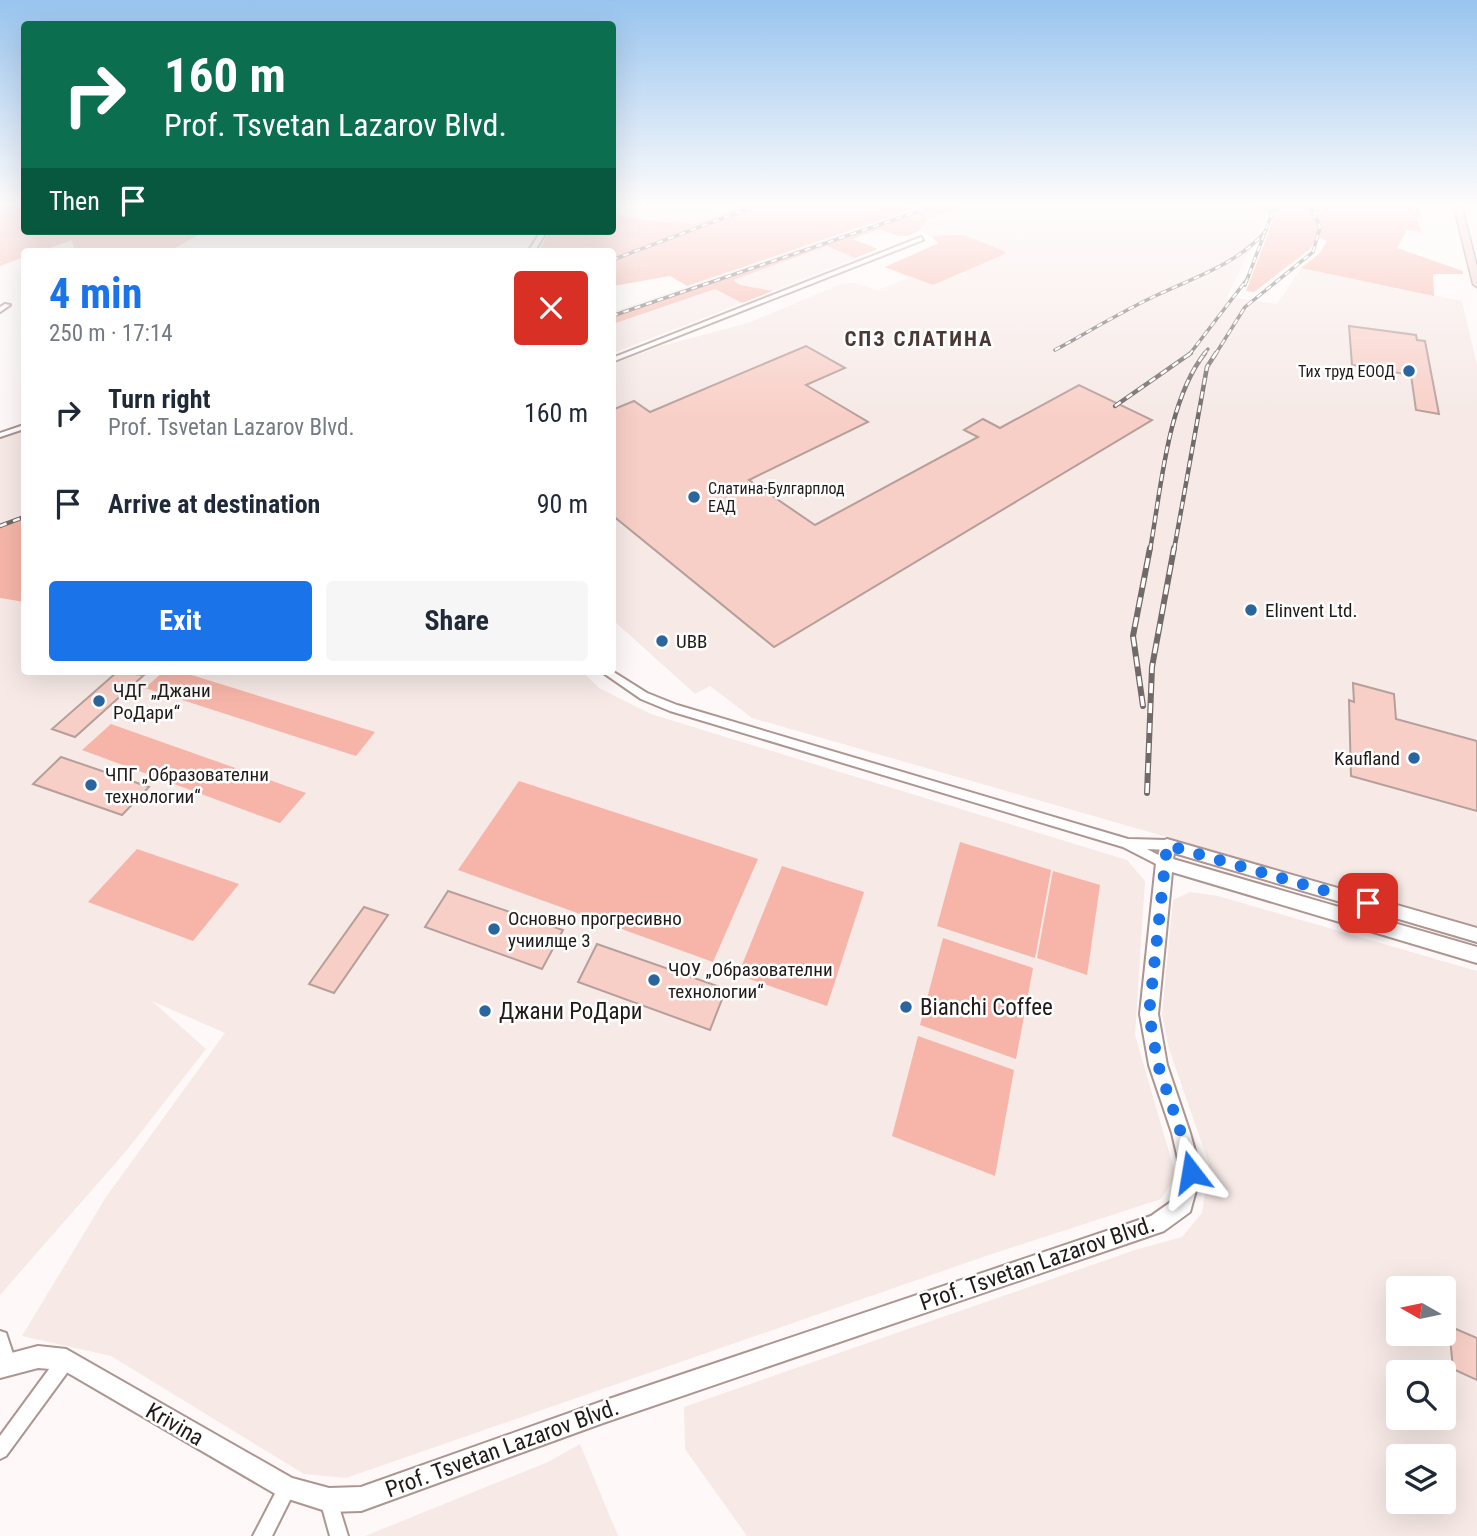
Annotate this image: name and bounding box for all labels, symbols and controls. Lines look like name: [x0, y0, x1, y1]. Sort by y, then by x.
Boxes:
text: 160 m: [164, 47, 286, 104]
icon: right: [49, 49, 140, 140]
text: Prof. Tsvetan Lazarov Blvd.: [164, 106, 507, 144]
icon: arrive: [114, 182, 152, 220]
text: Then: [49, 186, 100, 216]
text: 4 min: [49, 269, 142, 318]
button: close: [514, 271, 588, 345]
text: 250 m · 17:14: [49, 320, 173, 347]
district label: СПЗ СЛАТИНА: [844, 327, 994, 351]
place label: Тих труд ЕООД: [1298, 362, 1395, 381]
marker: Тих труд ЕООД: [1401, 363, 1417, 379]
text: Turn right: [108, 384, 210, 414]
icon: right: [49, 394, 87, 432]
text: 160 m: [524, 398, 588, 428]
text: Prof. Tsvetan Lazarov Blvd.: [108, 414, 354, 441]
place label: Слатина-Булгарплод ЕАД: [708, 479, 845, 516]
icon: arrive: [49, 485, 87, 523]
text: Arrive at destination: [108, 489, 320, 519]
text: 90 m: [537, 489, 588, 519]
marker: Слатина-Булгарплод ЕАД: [686, 489, 702, 505]
button: Exit: [49, 581, 312, 661]
button: Share: [326, 581, 588, 661]
place label: Elinvent Ltd.: [1265, 599, 1358, 622]
marker: Elinvent Ltd.: [1243, 602, 1259, 618]
place label: UBB: [676, 630, 707, 653]
marker: UBB: [654, 633, 670, 649]
place label: ЧДГ „Джани РоДари“: [113, 679, 211, 724]
marker: ЧДГ „Джани РоДари“: [91, 693, 107, 709]
place label: Kaufland: [1334, 747, 1400, 770]
marker: Kaufland: [1406, 750, 1422, 766]
place label: ЧПГ „Образователни технологии“: [105, 763, 269, 808]
marker: ЧПГ „Образователни технологии“: [83, 777, 99, 793]
pin: [1338, 873, 1398, 933]
icon: arrive: [1349, 884, 1387, 922]
place label: Основно прогресивно учиилще 3: [508, 907, 682, 952]
marker: Основно прогресивно учиилще 3: [486, 921, 502, 937]
place label: ЧОУ „Образователни технологии“: [668, 958, 833, 1003]
marker: ЧОУ „Образователни технологии“: [646, 972, 662, 988]
place label: Bianchi Coffee: [920, 994, 1053, 1021]
place label: Джани РоДари: [499, 998, 643, 1025]
marker: Bianchi Coffee: [898, 999, 914, 1015]
marker: Джани РоДари: [477, 1003, 493, 1019]
position arrow: [1154, 1135, 1228, 1209]
street label: Prof. Tsvetan Lazarov Blvd.: [916, 1211, 1158, 1316]
north arrow: [1386, 1276, 1456, 1346]
map controls: [1386, 1276, 1456, 1514]
button: search: [1386, 1360, 1456, 1430]
street label: Prof. Tsvetan Lazarov Blvd.: [382, 1394, 623, 1503]
street label: Krivina: [141, 1397, 208, 1452]
button: layers: [1386, 1444, 1456, 1514]

